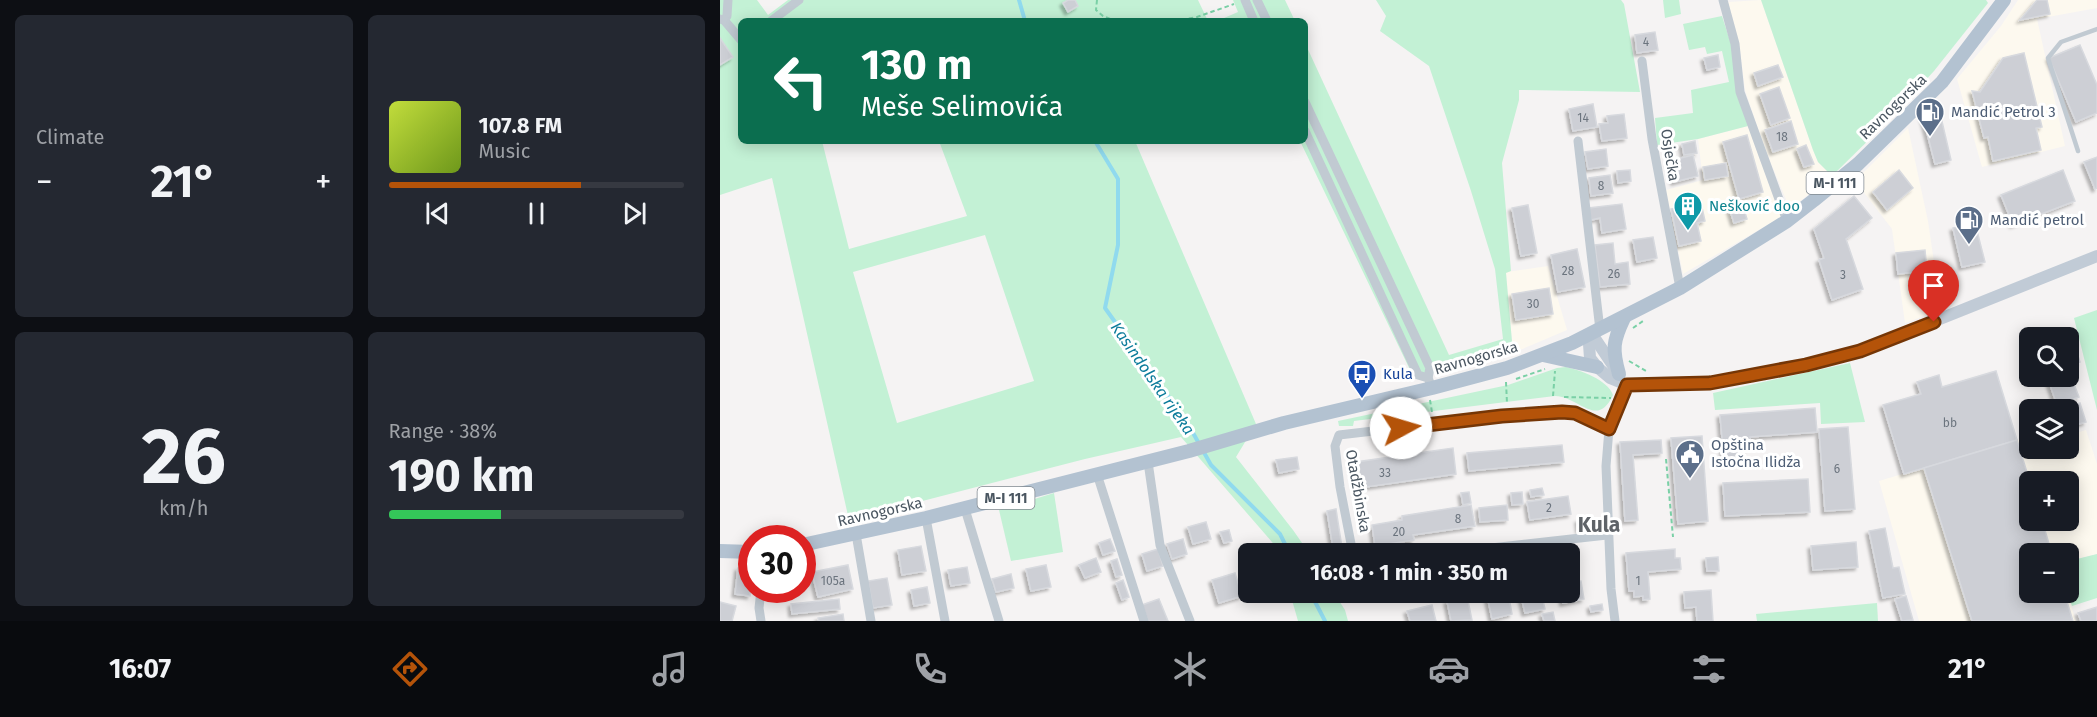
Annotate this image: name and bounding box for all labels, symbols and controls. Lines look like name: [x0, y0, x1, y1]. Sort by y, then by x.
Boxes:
house number: 4: [1643, 35, 1650, 49]
text: 130 m: [861, 40, 972, 90]
icon: left: [762, 42, 840, 120]
street label: Ravnogorska: [1856, 71, 1930, 143]
text: Meše Selimovića: [861, 91, 1063, 123]
fuel station icon: Mandić Petrol 3: [1914, 96, 1946, 138]
place label: Mandić Petrol 3: [1951, 103, 2056, 121]
house number: 14: [1577, 111, 1589, 125]
text: 107.8 FM: [479, 112, 562, 139]
text: Climate: [36, 125, 104, 149]
street label: Osječka: [1657, 128, 1683, 182]
house number: 18: [1776, 130, 1788, 144]
text: Music: [479, 139, 530, 163]
text: 21°: [150, 155, 217, 209]
text: −: [36, 162, 53, 202]
text: +: [315, 162, 331, 202]
road number: M-I 111: [1806, 172, 1864, 194]
house number: 8: [1598, 179, 1605, 193]
building icon: Nešković doo: [1672, 190, 1704, 232]
icon: previous: [421, 197, 454, 230]
icon: pause: [520, 197, 553, 230]
icon: next: [618, 197, 651, 230]
place label: Nešković doo: [1709, 197, 1800, 215]
fuel station icon: Mandić petrol: [1953, 204, 1985, 246]
place label: Mandić petrol: [1990, 211, 2085, 229]
pin: [1908, 260, 1959, 322]
house number: 28: [1562, 264, 1575, 278]
house number: 26: [1608, 267, 1620, 281]
house number: 3: [1840, 268, 1846, 282]
icon: arrive: [1917, 269, 1950, 302]
house number: 30: [1527, 297, 1540, 311]
water label: Kasindolska rijeka: [1107, 318, 1199, 438]
map controls: [2019, 327, 2079, 603]
button: search: [2019, 327, 2079, 387]
street label: Ravnogorska: [1432, 337, 1520, 379]
bus stop icon: Kula: [1346, 358, 1378, 400]
place label: Kula: [1383, 365, 1413, 383]
position arrow: [1369, 396, 1433, 460]
button: layers: [2019, 399, 2079, 459]
text: 26: [142, 410, 226, 504]
house number: bb: [1943, 416, 1957, 430]
text: Range · 38%: [389, 419, 497, 443]
place label: Opština Istočna Ilidža: [1711, 436, 1801, 471]
public building icon: Opština Istočna Ilidža: [1674, 438, 1706, 480]
street label: Otadžbinska: [1342, 448, 1374, 534]
text: 190 km: [389, 449, 534, 503]
house number: 6: [1834, 462, 1840, 476]
house number: 33: [1379, 466, 1391, 480]
button: +: [2019, 471, 2079, 531]
road number: M-I 111: [978, 487, 1034, 509]
street label: Ravnogorska: [836, 494, 924, 530]
text: km/h: [159, 496, 209, 520]
house number: 2: [1546, 501, 1552, 515]
house number: 8: [1455, 512, 1462, 526]
district label: Kula: [1578, 512, 1620, 538]
speed limit sign: 30: [738, 525, 816, 603]
house number: 20: [1393, 525, 1406, 539]
button: −: [2019, 543, 2079, 603]
text: 16:08 · 1 min · 350 m: [1310, 559, 1508, 586]
house number: 105a: [821, 574, 845, 588]
house number: 1: [1635, 574, 1641, 588]
icon: directions: [389, 648, 431, 690]
icon: music: [649, 648, 691, 690]
icon: phone: [909, 648, 951, 690]
icon: climate: [1169, 648, 1211, 690]
icon: car: [1428, 648, 1470, 690]
icon: filters: [1688, 648, 1730, 690]
text: 16:07: [109, 653, 171, 685]
text: 21°: [1948, 653, 1988, 685]

